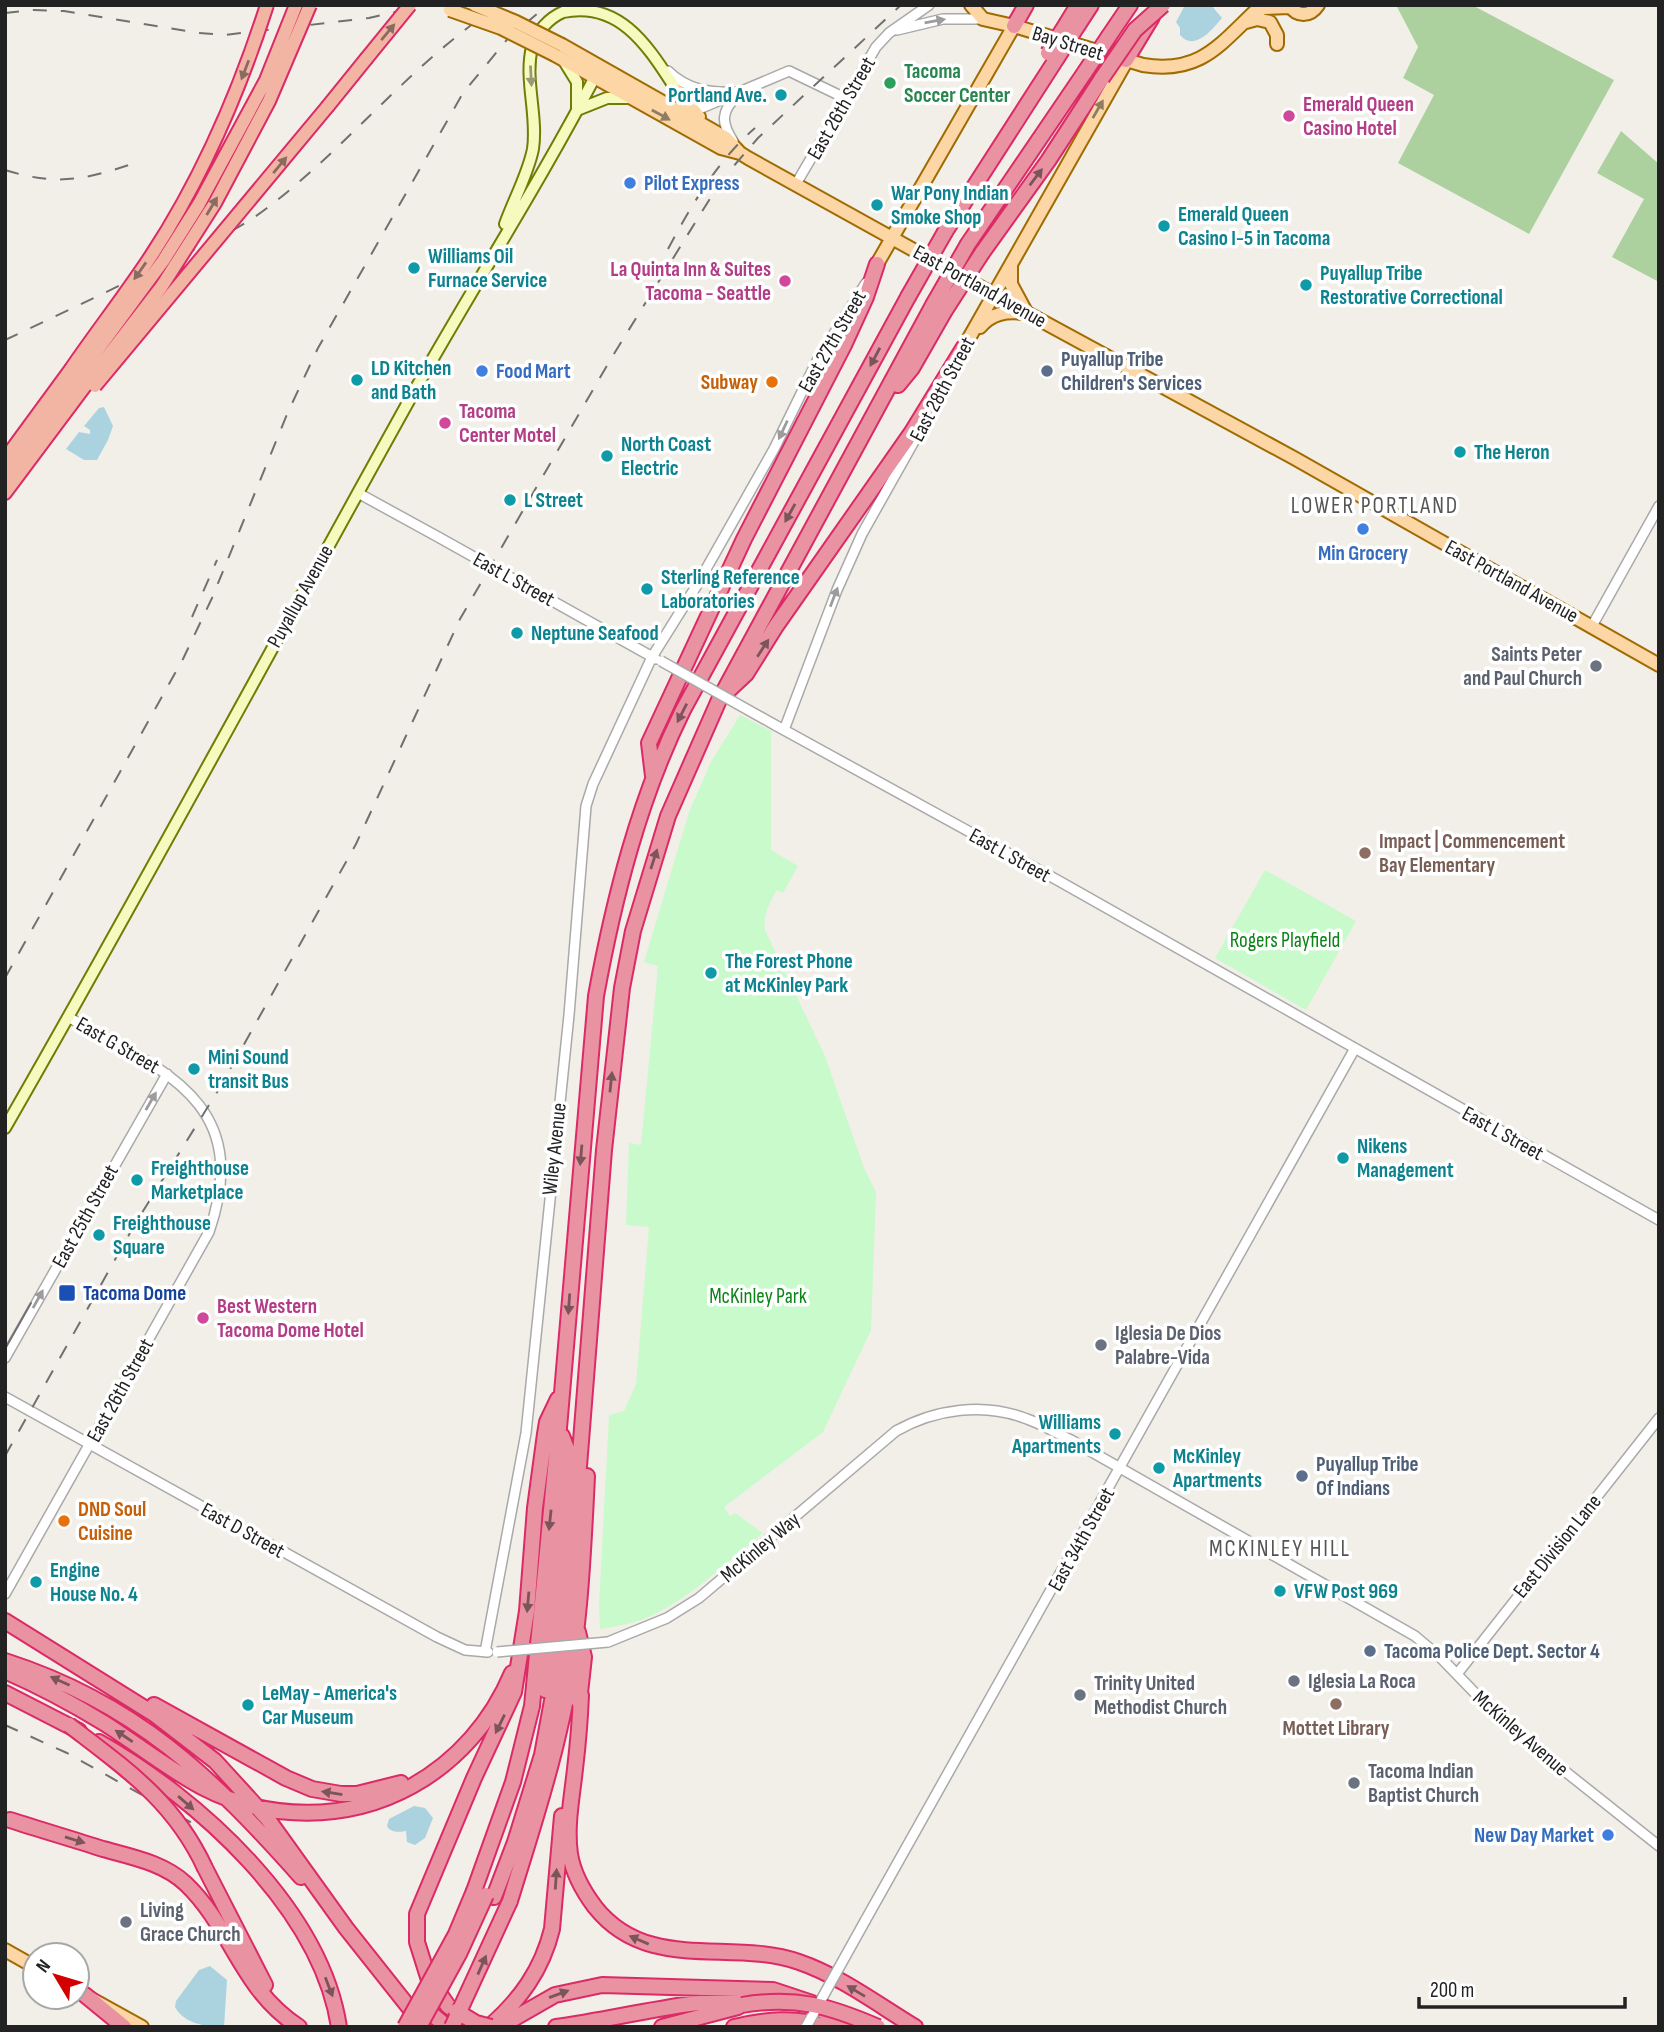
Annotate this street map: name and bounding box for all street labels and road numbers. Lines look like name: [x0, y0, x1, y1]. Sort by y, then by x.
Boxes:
street label: Bay Street: [1029, 21, 1106, 66]
street label: East 26th Street: [802, 52, 881, 164]
street label: East Portland Avenue: [909, 240, 1051, 333]
street label: East 27th Street: [793, 286, 872, 397]
street label: East 28th Street: [905, 333, 980, 446]
street label: East Portland Avenue: [1441, 535, 1583, 628]
street label: Puyallup Avenue: [262, 541, 339, 652]
street label: East L Street: [469, 547, 559, 612]
street label: East L Street: [965, 823, 1055, 888]
street label: East G Street: [72, 1012, 164, 1079]
street label: East L Street: [1458, 1101, 1548, 1166]
street label: Wiley Avenue: [537, 1102, 572, 1196]
street label: East 25th Street: [47, 1160, 124, 1272]
street label: East 26th Street: [82, 1334, 159, 1446]
street label: East 34th Street: [1043, 1483, 1120, 1595]
street label: East Division Lane: [1508, 1490, 1607, 1603]
street label: East D Street: [197, 1497, 289, 1564]
street label: McKinley Way: [715, 1507, 805, 1588]
street label: McKinley Avenue: [1468, 1685, 1574, 1782]

